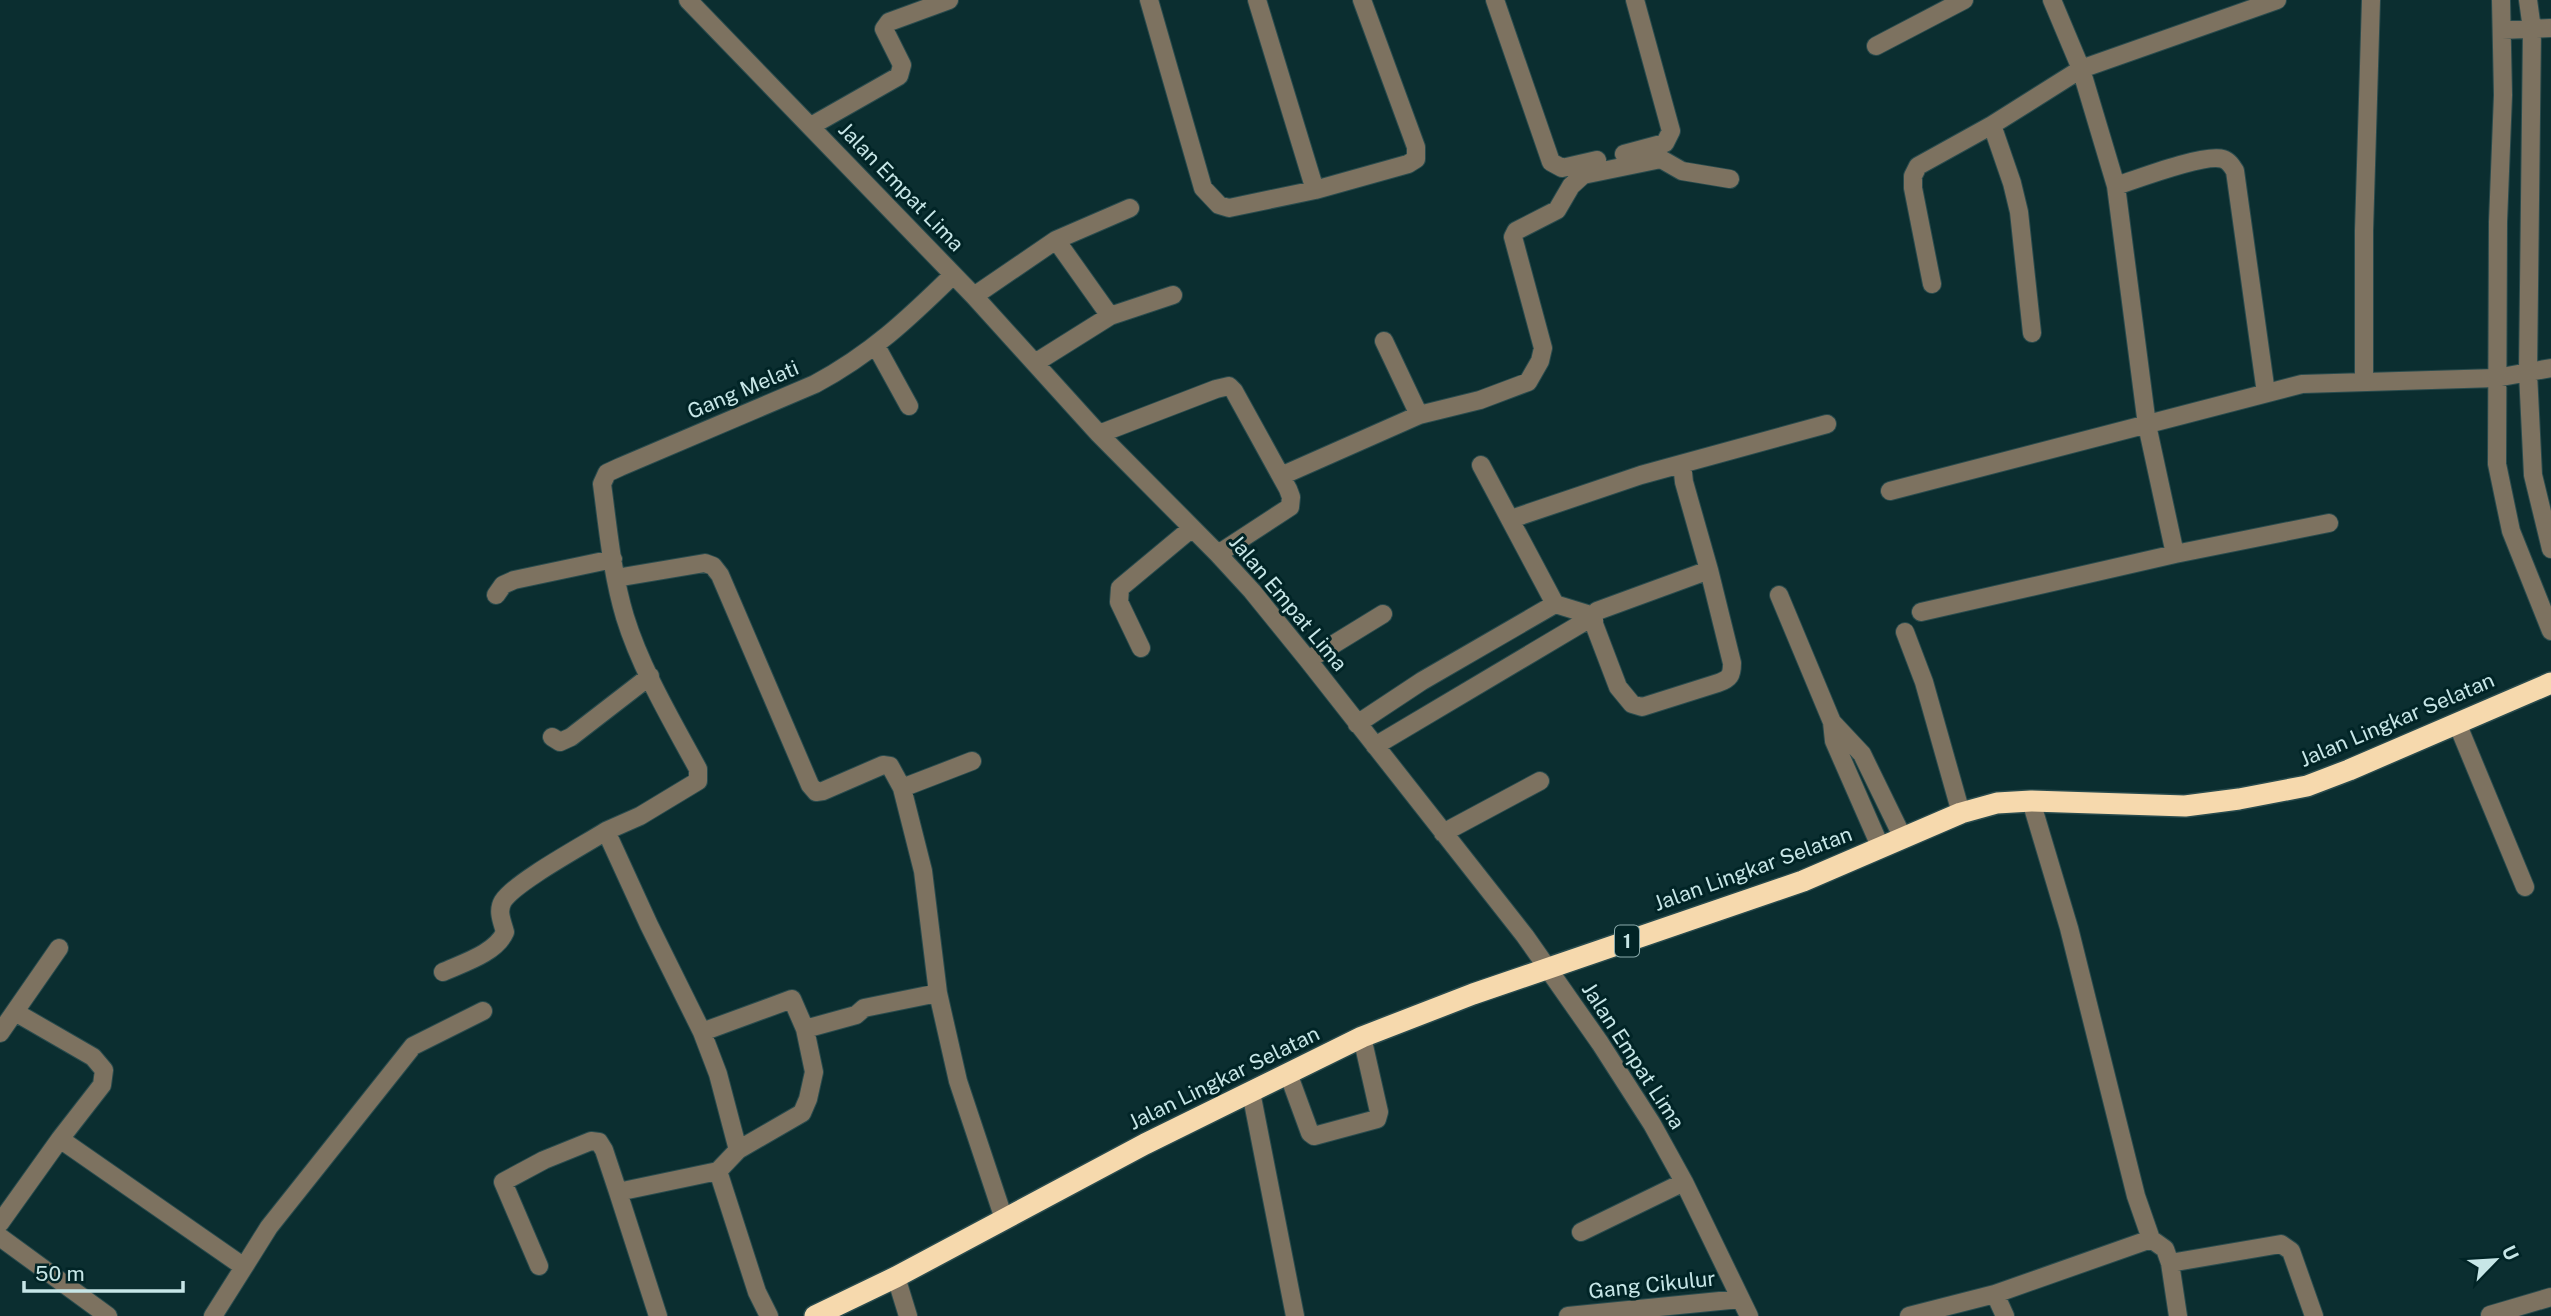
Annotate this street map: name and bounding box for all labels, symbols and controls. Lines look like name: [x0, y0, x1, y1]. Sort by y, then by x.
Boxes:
street label: Jalan Empat Lima: [833, 117, 969, 256]
street label: Gang Melati: [683, 355, 802, 424]
street label: Jalan Empat Lima: [1224, 530, 1353, 676]
street label: Jalan Lingkar Selatan: [2296, 667, 2498, 772]
street label: Jalan Lingkar Selatan: [1650, 821, 1855, 916]
road number: 1: [1615, 925, 1639, 956]
street label: Jalan Empat Lima: [1577, 978, 1690, 1134]
street label: Jalan Lingkar Selatan: [1124, 1020, 1323, 1135]
north arrow: [2460, 1225, 2530, 1295]
text: U: [2498, 1242, 2523, 1264]
scale bar: [24, 1250, 184, 1294]
text: 50 m: [35, 1261, 85, 1286]
street label: Gang Cikulur: [1587, 1265, 1717, 1304]

